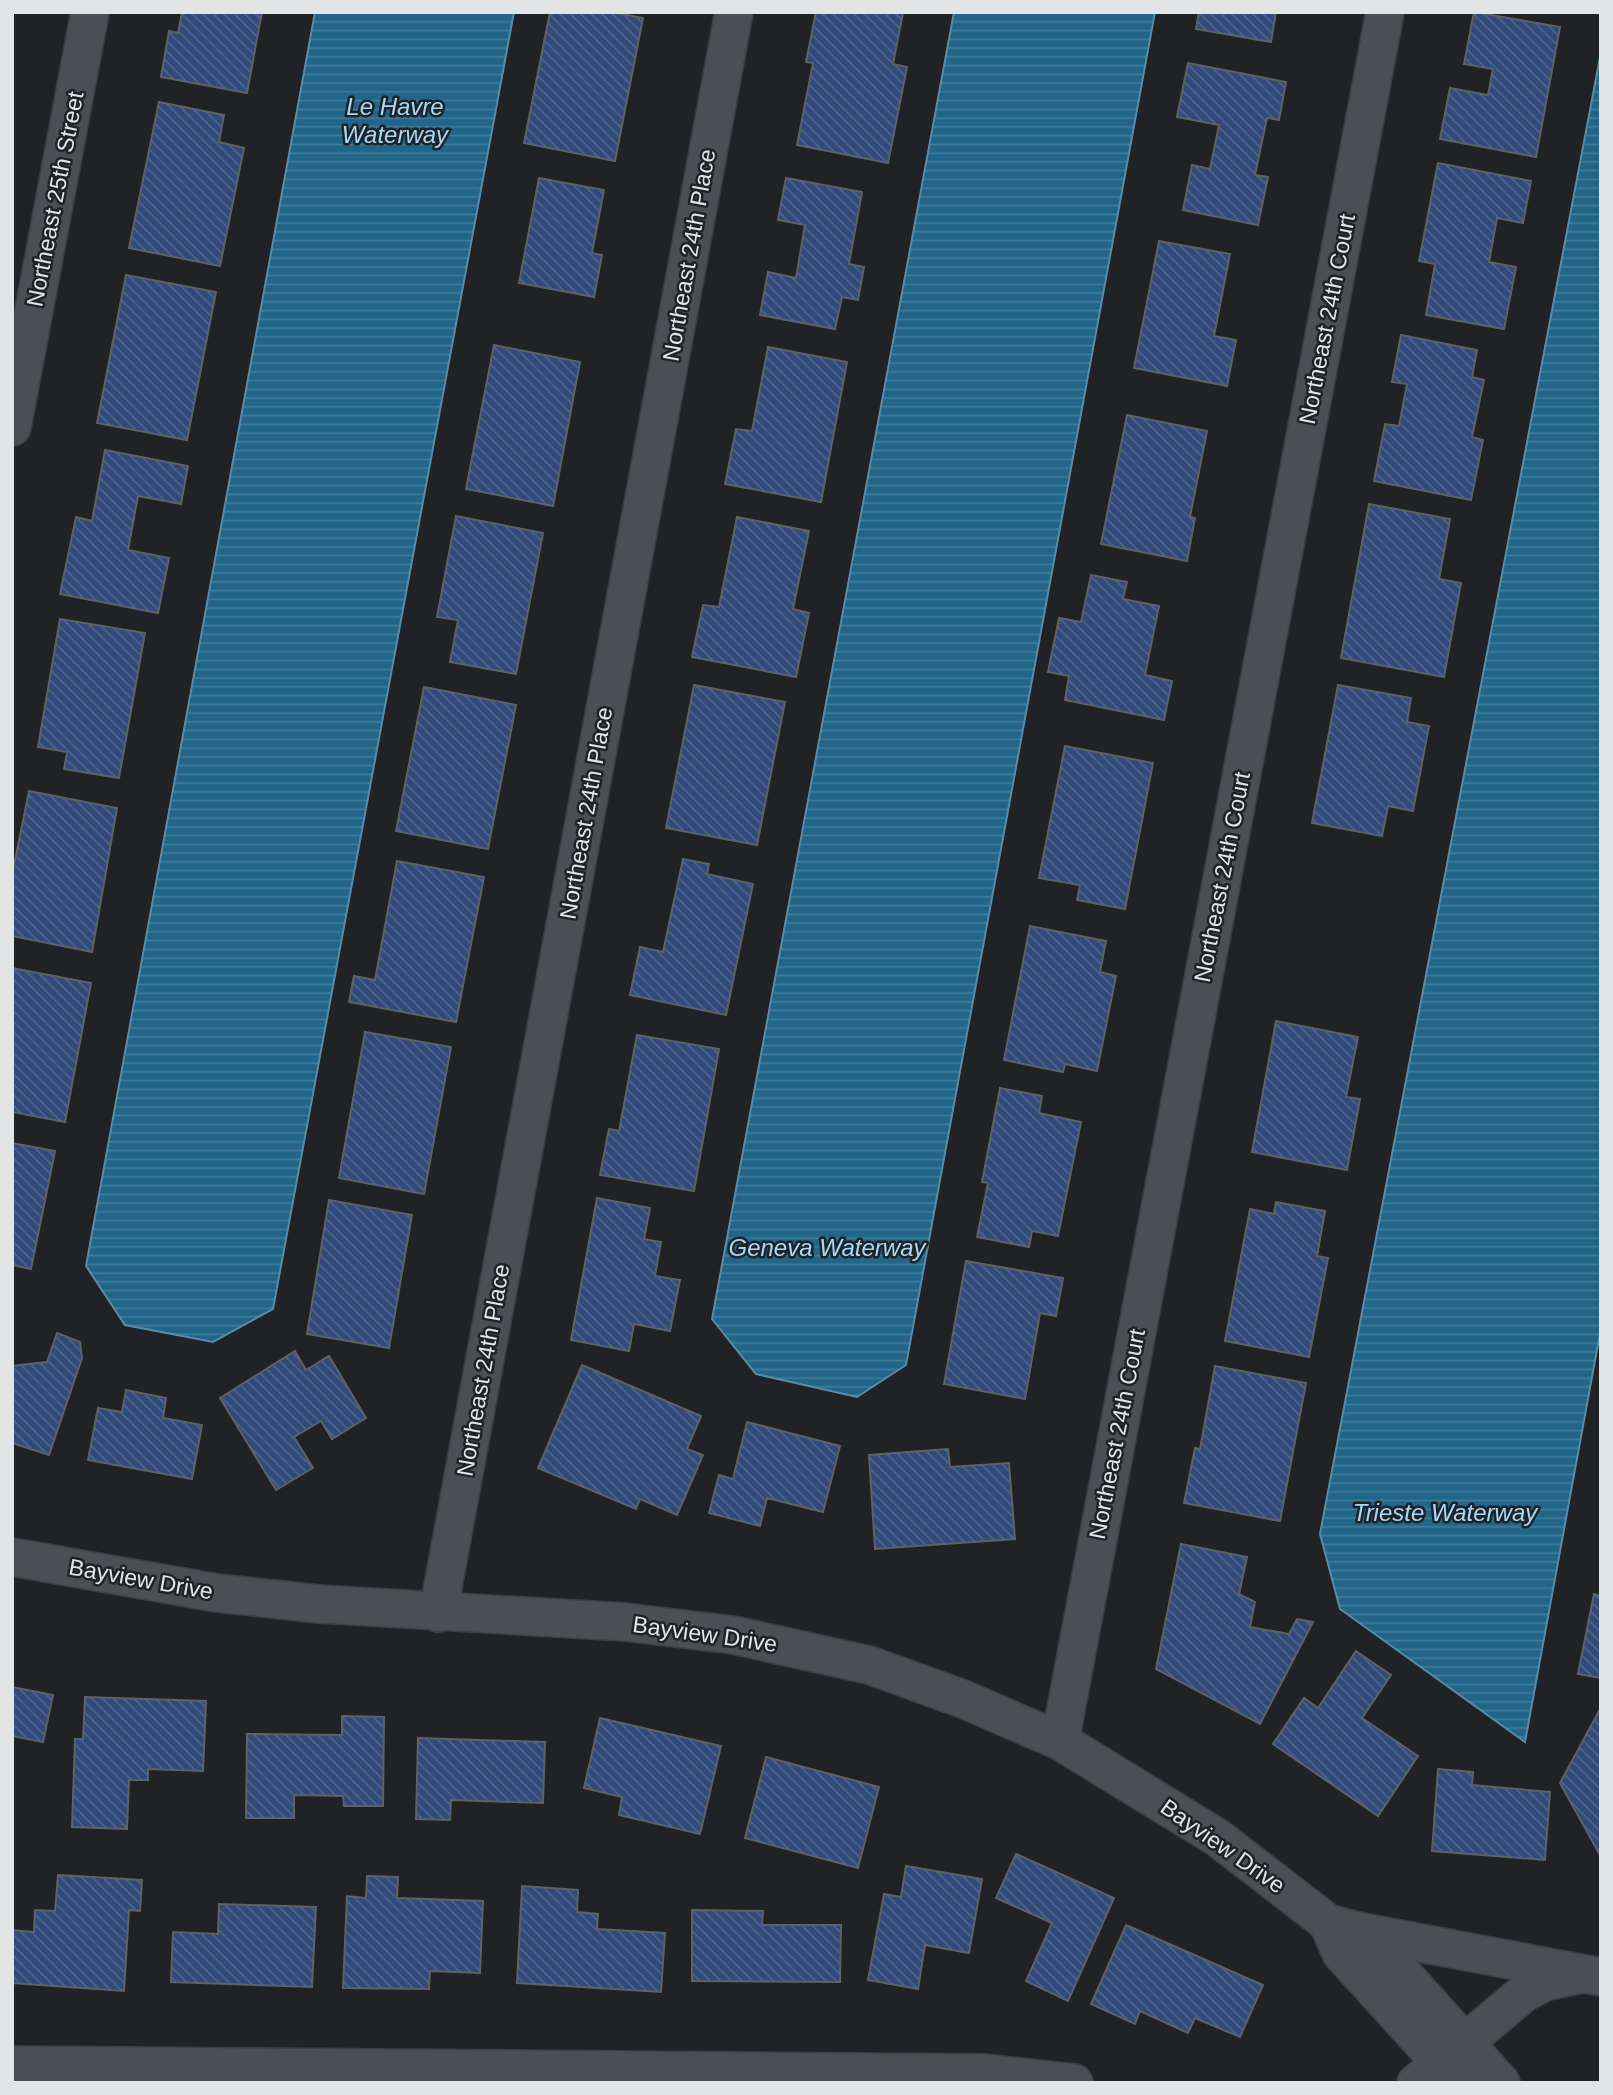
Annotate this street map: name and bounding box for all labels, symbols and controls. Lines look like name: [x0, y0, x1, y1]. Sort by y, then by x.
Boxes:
street label: Northeast 25th Street: [21, 89, 89, 309]
water label: Le Havre Waterway: [342, 93, 450, 148]
street label: Northeast 24th Place: [658, 147, 720, 363]
street label: Northeast 24th Court: [1294, 211, 1360, 426]
street label: Northeast 24th Place: [555, 705, 617, 921]
street label: Northeast 24th Court: [1189, 769, 1255, 984]
water label: Geneva Waterway: [729, 1234, 927, 1261]
street label: Northeast 24th Place: [452, 1262, 514, 1478]
street label: Northeast 24th Court: [1084, 1326, 1150, 1541]
water label: Trieste Waterway: [1353, 1499, 1539, 1526]
street label: Bayview Drive: [67, 1554, 215, 1604]
street label: Bayview Drive: [631, 1611, 779, 1657]
street label: Bayview Drive: [1156, 1794, 1290, 1898]

